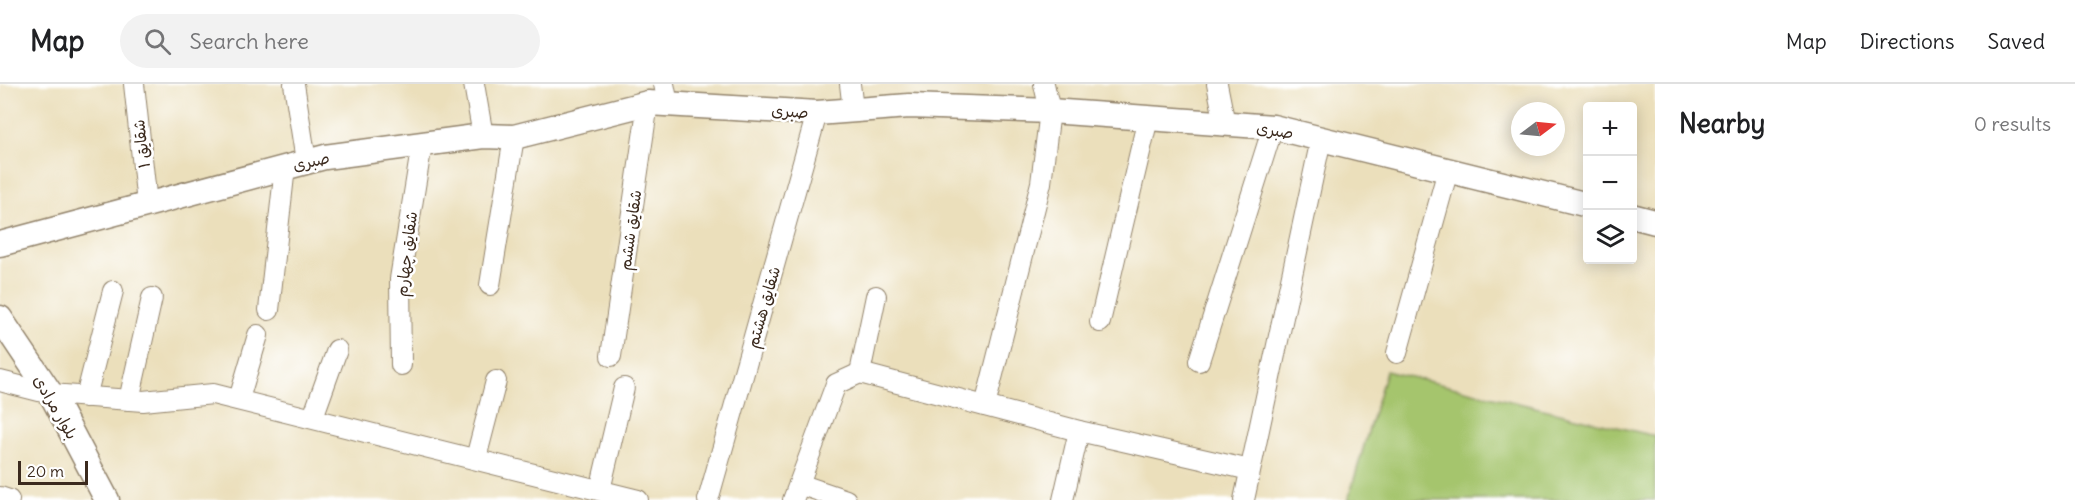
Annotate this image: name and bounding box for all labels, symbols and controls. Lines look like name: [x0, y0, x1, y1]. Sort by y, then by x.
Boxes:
search box: [120, 14, 540, 68]
text: Map: [30, 23, 84, 59]
icon: search: [141, 25, 174, 58]
text: Search here: [189, 27, 309, 55]
text: Map: [1786, 28, 1827, 55]
text: Directions: [1860, 28, 1954, 55]
text: Saved: [1987, 28, 2045, 55]
street label: صبری: [771, 100, 809, 122]
north arrow: [1511, 102, 1565, 156]
map controls: [1583, 102, 1637, 264]
button: +: [1583, 102, 1637, 156]
text: Nearby: [1679, 107, 1765, 140]
text: 0 results: [1974, 111, 2051, 136]
street label: صبری: [1255, 117, 1295, 143]
street label: شقایق ۱: [128, 118, 154, 170]
street label: صبری: [291, 147, 331, 175]
button: −: [1583, 156, 1637, 210]
street label: شقایق ششم: [614, 189, 649, 272]
street label: شقایق چهارم: [391, 210, 424, 298]
button: layers: [1583, 210, 1637, 264]
street label: شقایق هشتم: [742, 264, 787, 351]
street label: بلوار مرادی: [29, 371, 82, 443]
scale bar: [18, 458, 88, 486]
text: 20 m: [27, 461, 64, 481]

